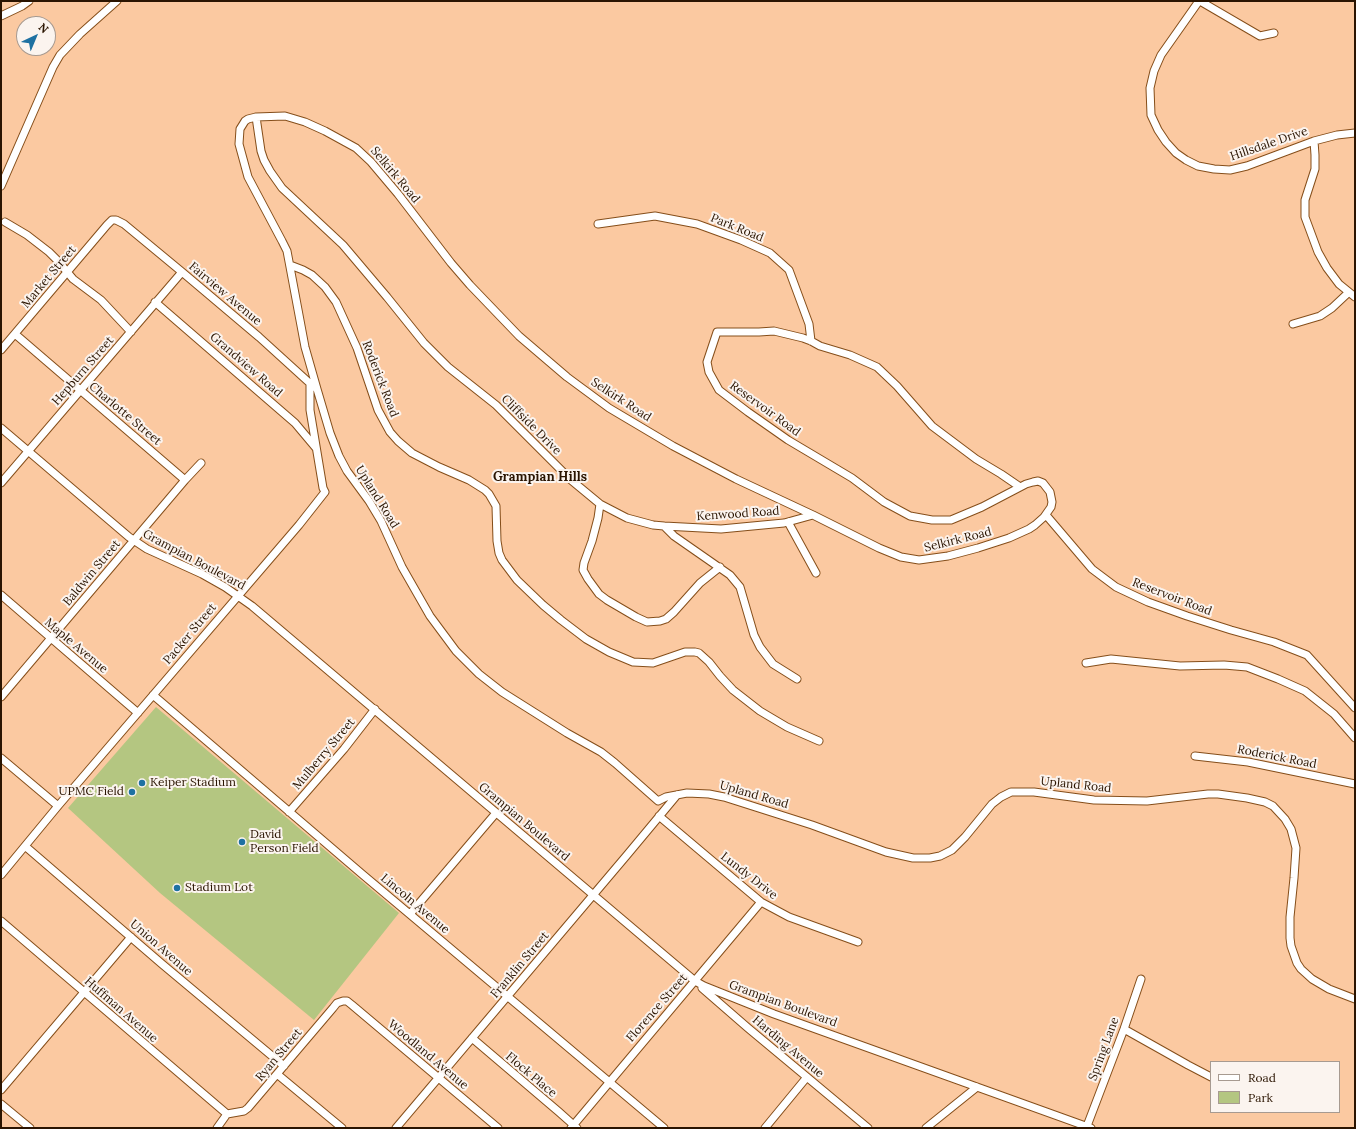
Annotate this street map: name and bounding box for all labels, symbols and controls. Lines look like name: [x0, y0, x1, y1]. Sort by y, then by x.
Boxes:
north arrow: [16, 16, 56, 56]
text: N: [36, 20, 52, 36]
street label: Hillsdale Drive: [1228, 124, 1310, 164]
street label: Selkirk Road: [367, 144, 423, 206]
street label: Park Road: [708, 211, 766, 245]
street label: Market Street: [19, 243, 79, 311]
street label: Fairview Avenue: [186, 259, 264, 329]
street label: Grandview Road: [207, 330, 285, 400]
street label: Hepburn Street: [49, 334, 117, 408]
street label: Roderick Road: [359, 339, 401, 419]
street label: Selkirk Road: [588, 375, 654, 425]
street label: Charlotte Street: [86, 379, 164, 449]
street label: Reservoir Road: [727, 379, 803, 439]
street label: Cliffside Drive: [498, 392, 564, 458]
street label: Upland Road: [352, 463, 402, 531]
district label: Grampian Hills: [493, 469, 587, 485]
street label: Kenwood Road: [696, 504, 780, 524]
street label: Selkirk Road: [923, 525, 993, 555]
street label: Grampian Boulevard: [140, 527, 248, 593]
street label: Baldwin Street: [60, 537, 124, 609]
street label: Reservoir Road: [1130, 575, 1214, 619]
street label: Packer Street: [160, 601, 220, 667]
street label: Maple Avenue: [41, 615, 111, 677]
street label: Mulberry Street: [290, 715, 358, 793]
street label: Roderick Road: [1236, 742, 1318, 772]
street label: Upland Road: [1040, 774, 1112, 796]
place label: Keiper Stadium: [150, 776, 236, 790]
marker: Keiper Stadium: [137, 778, 147, 788]
street label: Upland Road: [718, 778, 790, 812]
street label: Grampian Boulevard: [476, 780, 572, 864]
place label: UPMC Field: [58, 785, 124, 799]
marker: UPMC Field: [127, 787, 137, 797]
place label: David Person Field: [250, 828, 319, 856]
marker: David Person Field: [237, 837, 247, 847]
street label: Lundy Drive: [718, 849, 780, 903]
street label: Lincoln Avenue: [378, 871, 452, 937]
place label: Stadium Lot: [185, 881, 253, 895]
marker: Stadium Lot: [172, 883, 182, 893]
street label: Union Avenue: [127, 917, 195, 979]
street label: Franklin Street: [488, 929, 552, 1001]
street label: Florence Street: [623, 971, 691, 1045]
street label: Huffman Avenue: [81, 974, 161, 1046]
street label: Grampian Boulevard: [727, 978, 839, 1030]
street label: Harding Avenue: [749, 1013, 827, 1081]
street label: Spring Lane: [1086, 1015, 1122, 1083]
street label: Woodland Avenue: [385, 1017, 471, 1093]
street label: Ryan Street: [253, 1026, 305, 1084]
street label: Flock Place: [502, 1049, 560, 1101]
legend: [1210, 1061, 1340, 1113]
text: Road: [1248, 1070, 1276, 1085]
text: Park: [1248, 1090, 1273, 1105]

